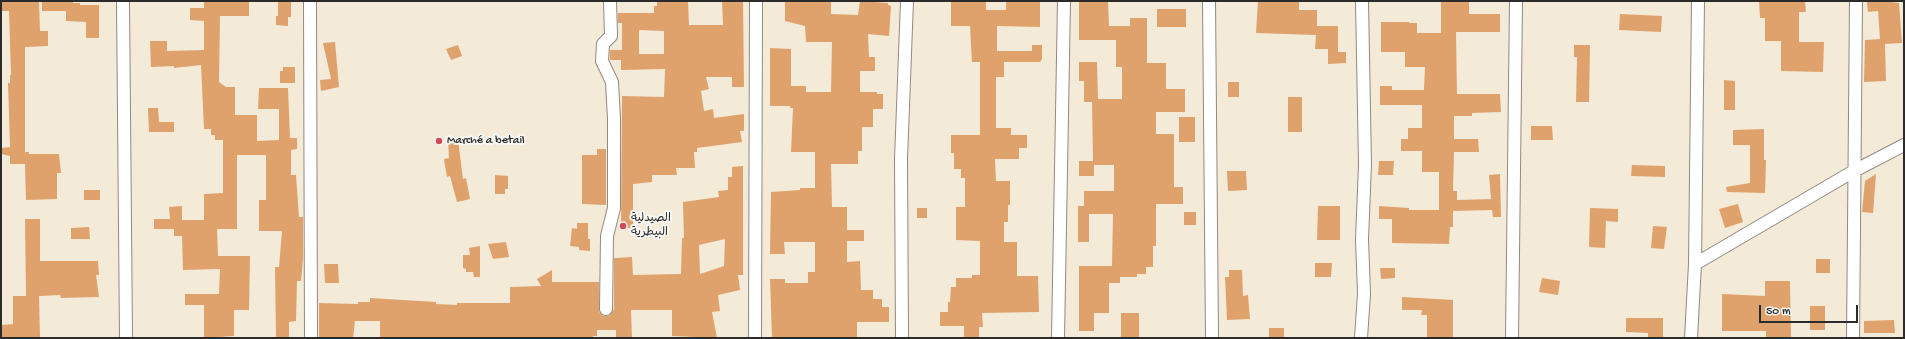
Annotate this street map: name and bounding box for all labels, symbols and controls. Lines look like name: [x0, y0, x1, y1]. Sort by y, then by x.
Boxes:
place label: Marché a betail: [447, 134, 525, 148]
marker: Marché a betail: [434, 136, 444, 146]
place label: الصيدلية البيطرية: [631, 212, 671, 240]
marker: الصيدلية البيطرية: [618, 221, 628, 231]
scale bar: [1761, 297, 1860, 323]
text: 50 m: [1766, 305, 1791, 319]

